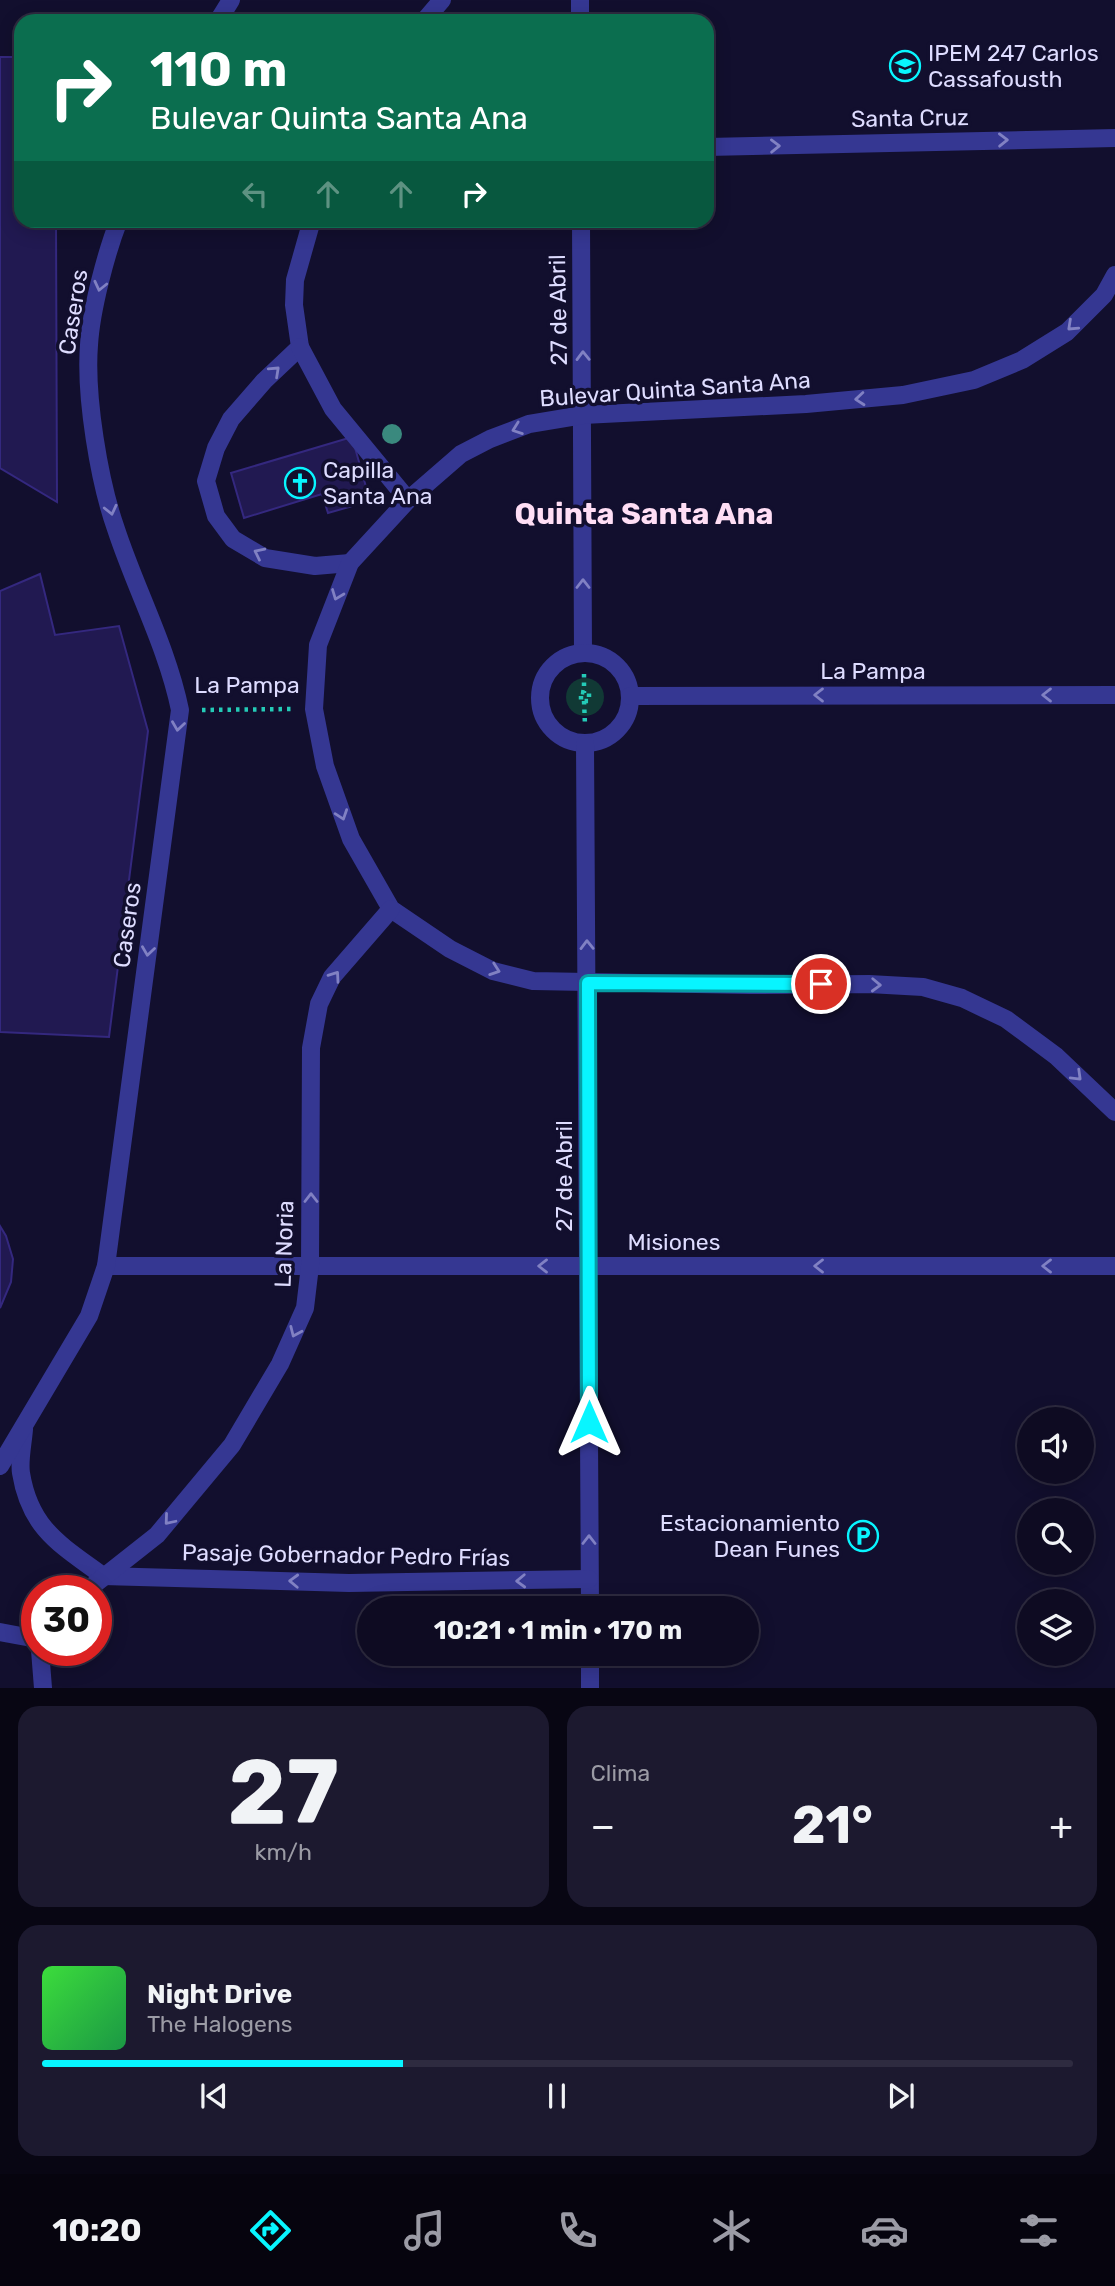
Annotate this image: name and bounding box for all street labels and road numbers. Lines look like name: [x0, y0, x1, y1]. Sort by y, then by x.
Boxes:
street label: Santa Cruz: [851, 103, 969, 133]
street label: 27 de Abril: [543, 254, 573, 366]
street label: Caseros: [52, 267, 94, 357]
street label: Bulevar Quinta Santa Ana: [538, 366, 812, 412]
street label: La Pampa: [820, 657, 926, 685]
street label: La Pampa: [194, 671, 300, 699]
street label: Caseros: [107, 880, 147, 970]
street label: 27 de Abril: [550, 1120, 578, 1232]
street label: La Noria: [268, 1200, 300, 1288]
street label: Misiones: [628, 1228, 720, 1256]
street label: Pasaje Gobernador Pedro Frías: [182, 1538, 510, 1572]

